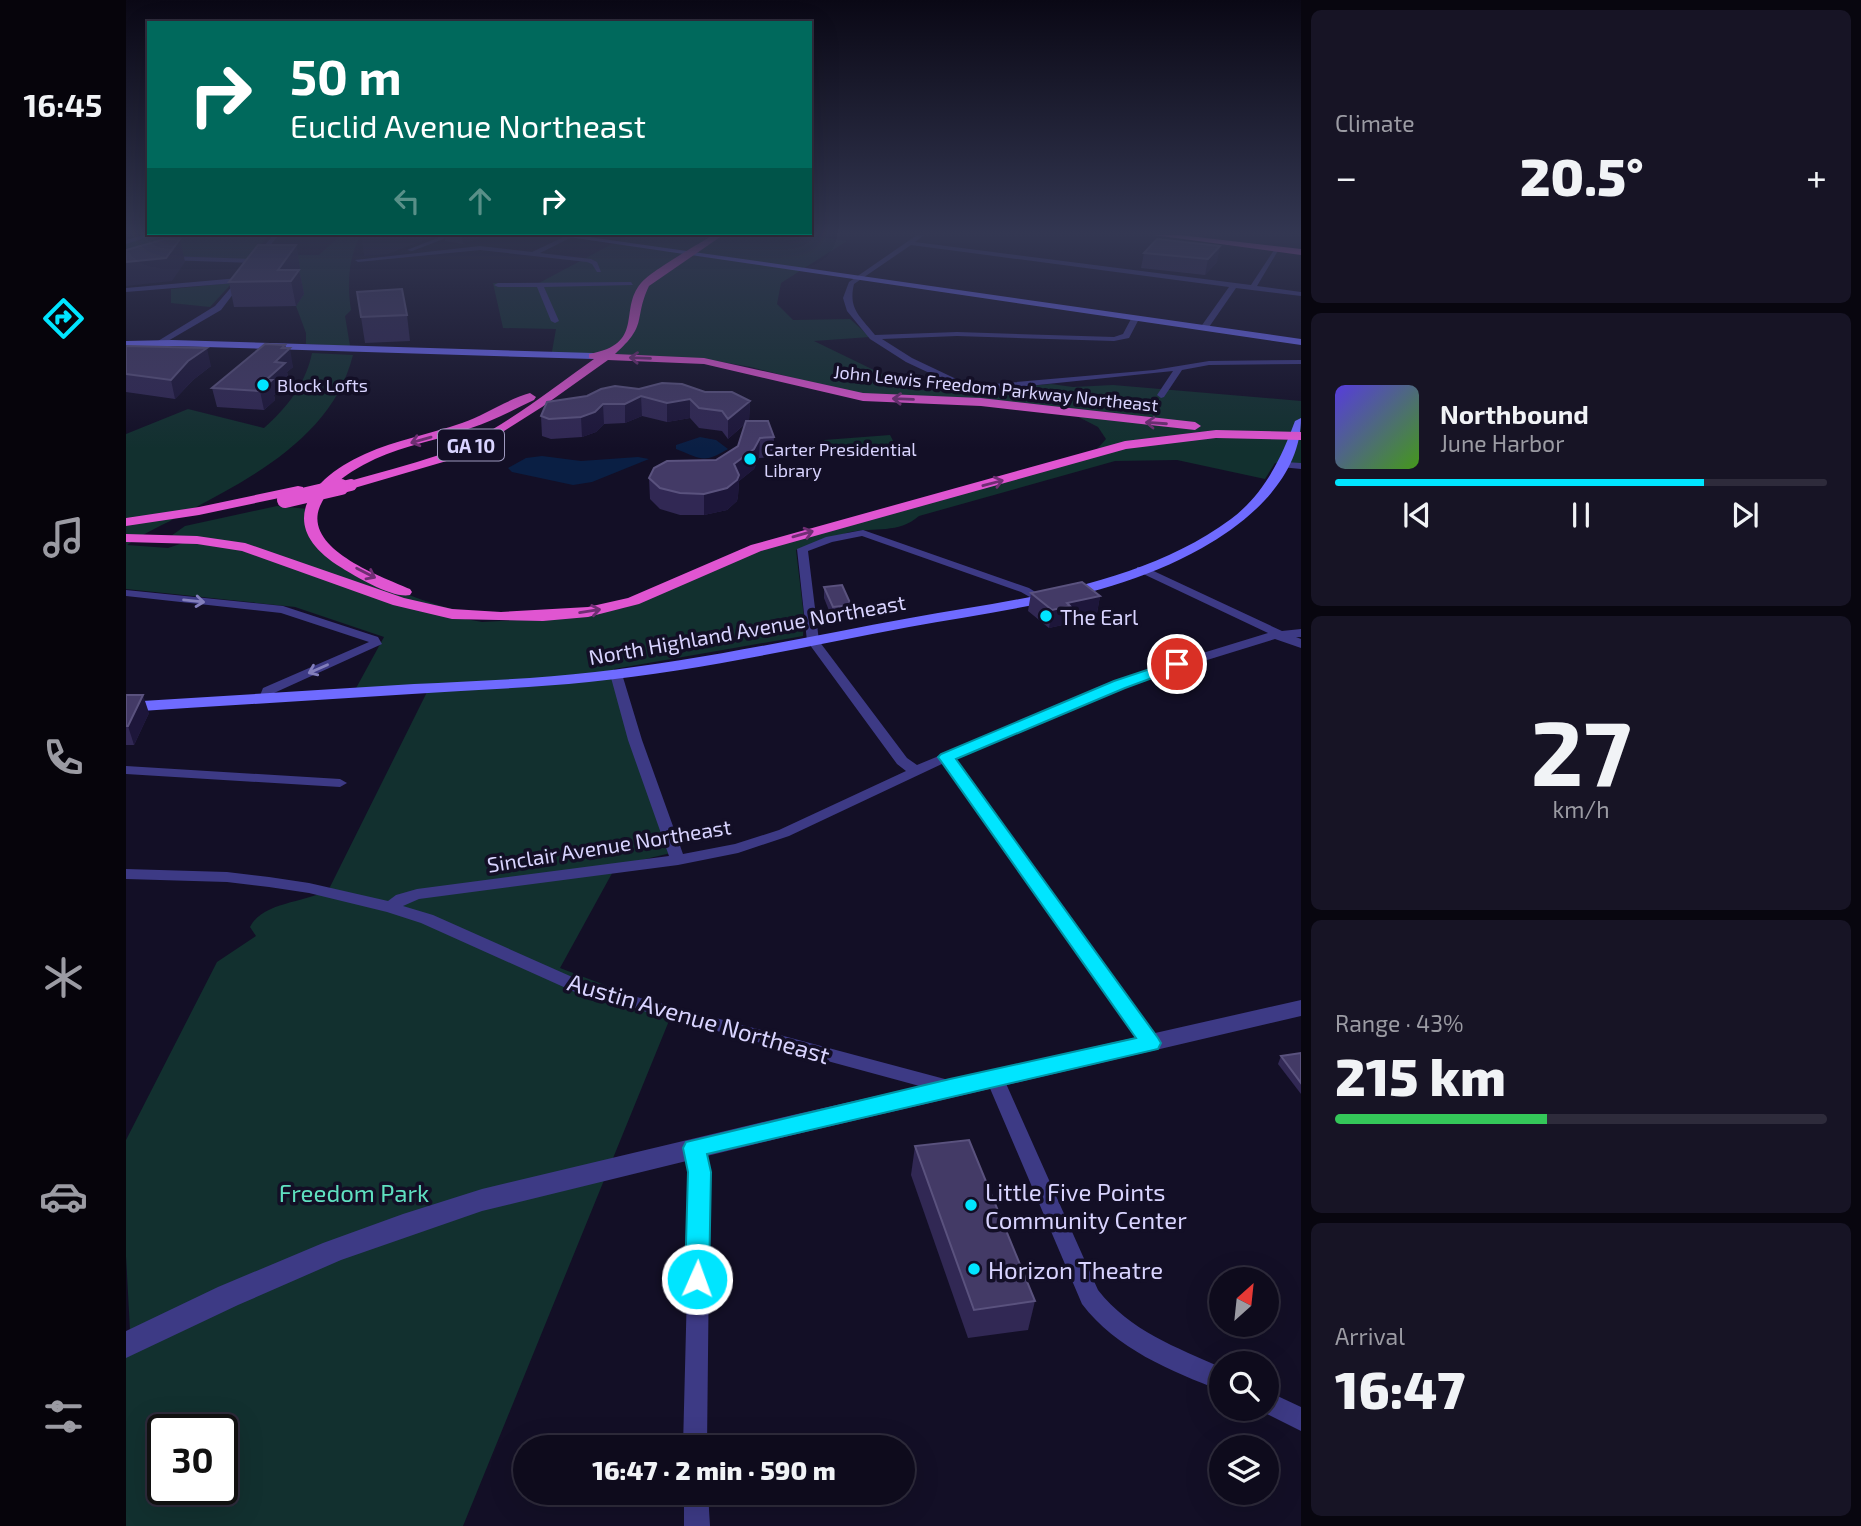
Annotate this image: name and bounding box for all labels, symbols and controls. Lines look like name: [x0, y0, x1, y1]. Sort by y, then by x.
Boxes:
text: 50 m: [290, 46, 402, 105]
icon: right: [175, 49, 266, 140]
text: 16:45: [24, 85, 102, 123]
text: Euclid Avenue Northeast: [290, 106, 646, 144]
text: Climate: [1335, 109, 1415, 137]
text: 20.5°: [1520, 144, 1644, 206]
text: −: [1335, 153, 1357, 199]
text: +: [1806, 153, 1827, 199]
icon: left: [388, 182, 426, 220]
icon: ahead: [461, 182, 499, 220]
icon: right: [534, 182, 572, 220]
icon: directions: [39, 294, 88, 343]
one-way arrow: [629, 351, 652, 364]
street label: John Lewis Freedom Parkway Northeast: [833, 360, 1160, 416]
place label: Block Lofts: [277, 374, 368, 396]
marker: Block Lofts: [255, 377, 271, 393]
one-way arrow: [892, 393, 915, 406]
text: Northbound: [1440, 398, 1589, 429]
one-way arrow: [1145, 416, 1168, 429]
text: June Harbor: [1440, 429, 1564, 457]
road number: GA 10: [438, 430, 504, 460]
one-way arrow: [411, 434, 433, 447]
place label: Carter Presidential Library: [764, 438, 917, 481]
marker: Carter Presidential Library: [742, 451, 758, 467]
one-way arrow: [982, 476, 1004, 489]
icon: previous: [1398, 496, 1436, 534]
icon: pause: [1562, 496, 1600, 534]
icon: next: [1726, 496, 1764, 534]
icon: music: [39, 513, 88, 562]
one-way arrow: [791, 526, 813, 539]
one-way arrow: [355, 567, 376, 581]
street label: North Highland Avenue Northeast: [587, 589, 907, 669]
one-way arrow: [182, 595, 205, 608]
one-way arrow: [578, 604, 600, 617]
place label: The Earl: [1060, 604, 1139, 629]
marker: The Earl: [1038, 608, 1054, 624]
pin: [1147, 634, 1207, 694]
icon: arrive: [1158, 645, 1196, 683]
one-way arrow: [308, 663, 330, 676]
text: 27: [1531, 695, 1631, 804]
icon: phone: [39, 733, 88, 782]
text: km/h: [1552, 795, 1610, 823]
street label: Sinclair Avenue Northeast: [485, 813, 733, 877]
icon: climate: [39, 953, 88, 1002]
street label: Austin Avenue Northeast: [565, 967, 833, 1069]
text: Range · 43%: [1335, 1009, 1463, 1037]
text: 215 km: [1335, 1044, 1506, 1106]
icon: car: [39, 1172, 88, 1221]
place label: Little Five Points Community Center: [985, 1177, 1187, 1234]
park label: Freedom Park: [279, 1178, 429, 1207]
marker: Little Five Points Community Center: [963, 1197, 979, 1213]
position arrow: [660, 1242, 734, 1316]
place label: Horizon Theatre: [988, 1255, 1163, 1284]
marker: Horizon Theatre: [966, 1261, 982, 1277]
north arrow: [1209, 1267, 1279, 1337]
map controls: [1209, 1267, 1279, 1505]
text: Arrival: [1335, 1322, 1405, 1350]
button: search: [1209, 1351, 1279, 1421]
text: 16:47: [1335, 1357, 1465, 1419]
icon: filters: [39, 1392, 88, 1441]
speed limit sign: 30: [147, 1414, 238, 1505]
button: layers: [1209, 1435, 1279, 1505]
text: 16:47 · 2 min · 590 m: [592, 1454, 836, 1485]

